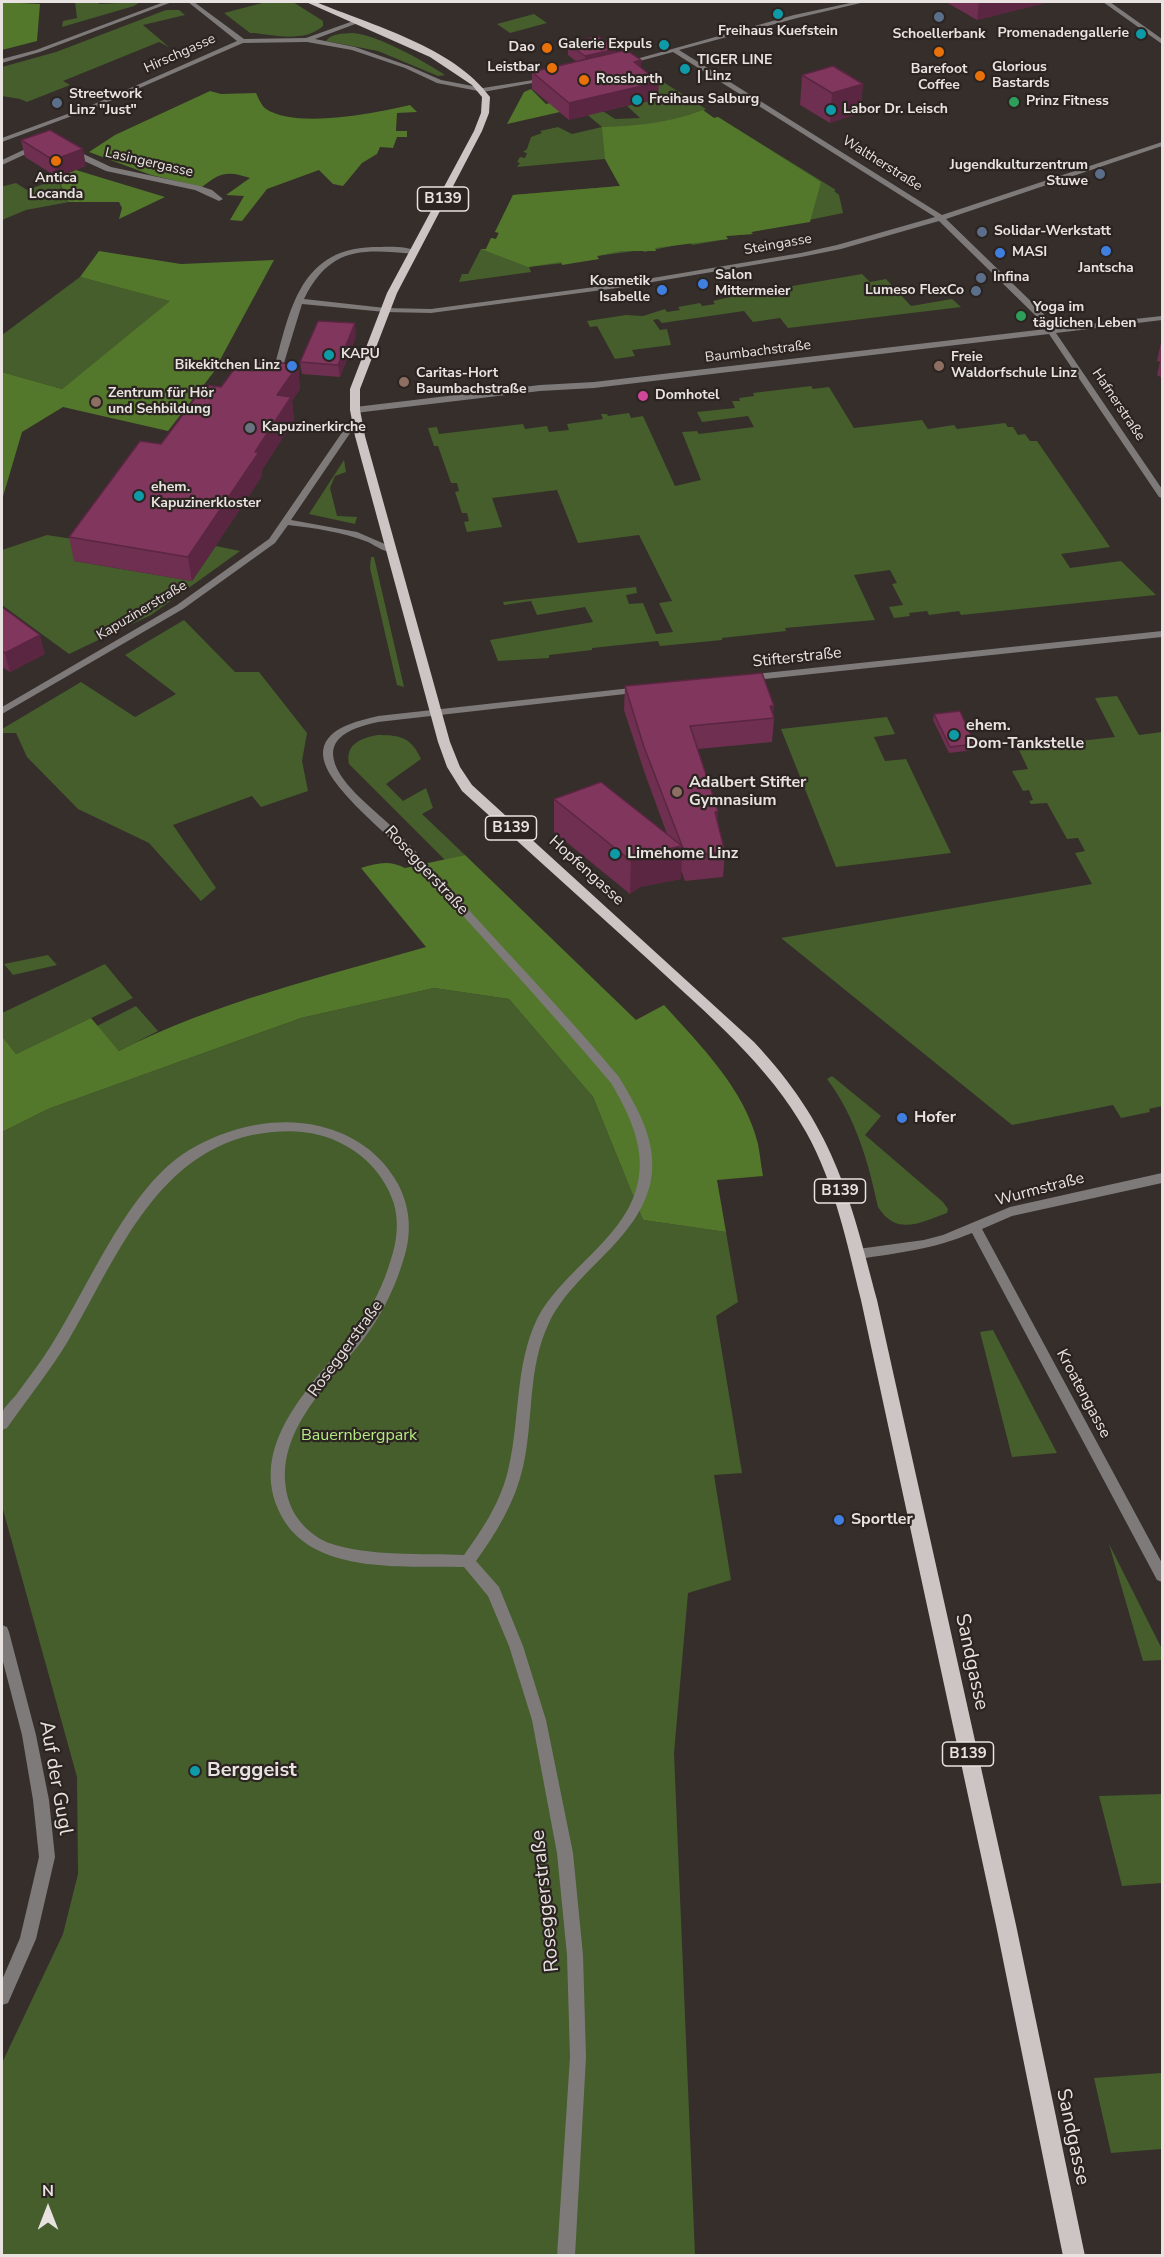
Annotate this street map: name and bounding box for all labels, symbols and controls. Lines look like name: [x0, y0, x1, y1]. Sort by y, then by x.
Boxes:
marker: Freihaus Kuefstein: [771, 7, 785, 21]
marker: Schoellerbank: [932, 10, 946, 24]
place label: Freihaus Kuefstein: [718, 24, 838, 40]
place label: Promenadengallerie: [997, 26, 1129, 42]
place label: Schoellerbank: [893, 27, 985, 43]
marker: Promenadengallerie: [1134, 27, 1148, 41]
street label: Hirschgasse: [142, 31, 218, 77]
place label: Galerie Expuls: [558, 37, 652, 53]
marker: Galerie Expuls: [657, 38, 671, 52]
place label: Dao: [509, 40, 535, 56]
marker: Dao: [540, 41, 554, 55]
marker: Barefoot Coffee: [932, 45, 946, 59]
place label: TIGER LINE | Linz: [697, 53, 772, 86]
place label: Leistbar: [487, 60, 540, 76]
place label: Glorious Bastards: [992, 60, 1050, 92]
marker: Leistbar: [545, 61, 559, 75]
marker: TIGER LINE | Linz: [678, 62, 692, 76]
place label: Barefoot Coffee: [911, 62, 967, 94]
marker: Glorious Bastards: [973, 69, 987, 83]
place label: Rossbarth: [596, 72, 663, 88]
marker: Rossbarth: [577, 73, 591, 87]
place label: Streetwork Linz "Just": [69, 87, 142, 120]
place label: Freihaus Salburg: [649, 92, 759, 108]
marker: Freihaus Salburg: [630, 93, 644, 107]
place label: Prinz Fitness: [1026, 94, 1109, 110]
marker: Prinz Fitness: [1007, 95, 1021, 109]
marker: Streetwork Linz "Just": [50, 96, 64, 110]
place label: Labor Dr. Leisch: [843, 102, 948, 118]
marker: Labor Dr. Leisch: [824, 103, 838, 117]
street label: Waltherstraße: [839, 133, 925, 195]
street label: Lasingergasse: [103, 145, 195, 181]
marker: Antica Locanda: [49, 154, 63, 168]
place label: Jugendkulturzentrum Stuwe: [950, 158, 1088, 190]
marker: Jugendkulturzentrum Stuwe: [1093, 167, 1107, 181]
place label: Antica Locanda: [29, 171, 83, 204]
road number: B139: [418, 187, 468, 211]
place label: Solidar-Werkstatt: [994, 224, 1111, 240]
marker: Solidar-Werkstatt: [975, 225, 989, 239]
street label: Steingasse: [743, 231, 813, 259]
marker: Jantscha: [1099, 244, 1113, 258]
place label: MASI: [1012, 245, 1047, 261]
marker: MASI: [993, 246, 1007, 260]
place label: Jantscha: [1078, 261, 1134, 277]
place label: Salon Mittermeier: [715, 268, 791, 300]
place label: Infina: [993, 270, 1030, 286]
marker: Infina: [974, 271, 988, 285]
place label: Kosmetik Isabelle: [590, 274, 650, 306]
marker: Salon Mittermeier: [696, 277, 710, 291]
marker: Kosmetik Isabelle: [655, 283, 669, 297]
place label: Lumeso FlexCo: [865, 283, 964, 299]
marker: Lumeso FlexCo: [969, 284, 983, 298]
place label: Yoga im täglichen Leben: [1033, 300, 1136, 332]
marker: Yoga im täglichen Leben: [1014, 309, 1028, 323]
street label: Baumbachstraße: [704, 337, 812, 367]
place label: KAPU: [341, 347, 380, 363]
marker: KAPU: [322, 348, 336, 362]
place label: Freie Waldorfschule Linz: [951, 350, 1077, 382]
place label: Bikekitchen Linz: [175, 358, 280, 374]
marker: Bikekitchen Linz: [285, 359, 299, 373]
marker: Freie Waldorfschule Linz: [932, 359, 946, 373]
place label: Caritas-Hort Baumbachstraße: [416, 366, 526, 398]
street label: Hafnerstraße: [1088, 366, 1148, 444]
marker: Caritas-Hort Baumbachstraße: [397, 375, 411, 389]
place label: Zentrum für Hör und Sehbildung: [108, 386, 214, 418]
place label: Domhotel: [655, 388, 720, 404]
marker: Domhotel: [636, 389, 650, 403]
marker: Zentrum für Hör und Sehbildung: [89, 395, 103, 409]
place label: Kapuzinerkirche: [262, 420, 366, 436]
marker: Kapuzinerkirche: [243, 421, 257, 435]
place label: ehem. Kapuzinerkloster: [151, 480, 261, 512]
marker: ehem. Kapuzinerkloster: [132, 489, 146, 503]
street label: Kapuzinerstraße: [94, 577, 190, 645]
street label: Stifterstraße: [752, 644, 842, 672]
place label: ehem. Dom-Tankstelle: [966, 716, 1084, 754]
marker: ehem. Dom-Tankstelle: [947, 728, 961, 742]
place label: Adalbert Stifter Gymnasium: [689, 773, 806, 811]
marker: Adalbert Stifter Gymnasium: [670, 785, 684, 799]
road number: B139: [486, 816, 536, 840]
street label: Roseggerstraße: [380, 823, 472, 919]
street label: Hopfengasse: [544, 832, 628, 910]
place label: Limehome Linz: [627, 844, 738, 864]
marker: Limehome Linz: [608, 847, 622, 861]
place label: Hofer: [914, 1108, 956, 1128]
marker: Hofer: [895, 1111, 909, 1125]
street label: Wurmstraße: [994, 1169, 1086, 1211]
road number: B139: [814, 1179, 866, 1203]
street label: Roseggerstraße: [305, 1297, 387, 1401]
street label: Kroatengasse: [1052, 1346, 1114, 1442]
park label: Bauernbergpark: [301, 1426, 417, 1446]
place label: Sportler: [851, 1510, 913, 1530]
marker: Sportler: [832, 1513, 846, 1527]
street label: Sandgasse: [949, 1612, 993, 1712]
street label: Auf der Gugl: [33, 1719, 77, 1837]
road number: B139: [942, 1742, 994, 1766]
place label: Berggeist: [207, 1759, 297, 1783]
marker: Berggeist: [188, 1764, 202, 1778]
street label: Roseggerstraße: [527, 1829, 565, 1973]
street label: Sandgasse: [1050, 2087, 1094, 2187]
north arrow: [18, 2179, 78, 2239]
text: N: [42, 2180, 54, 2202]

